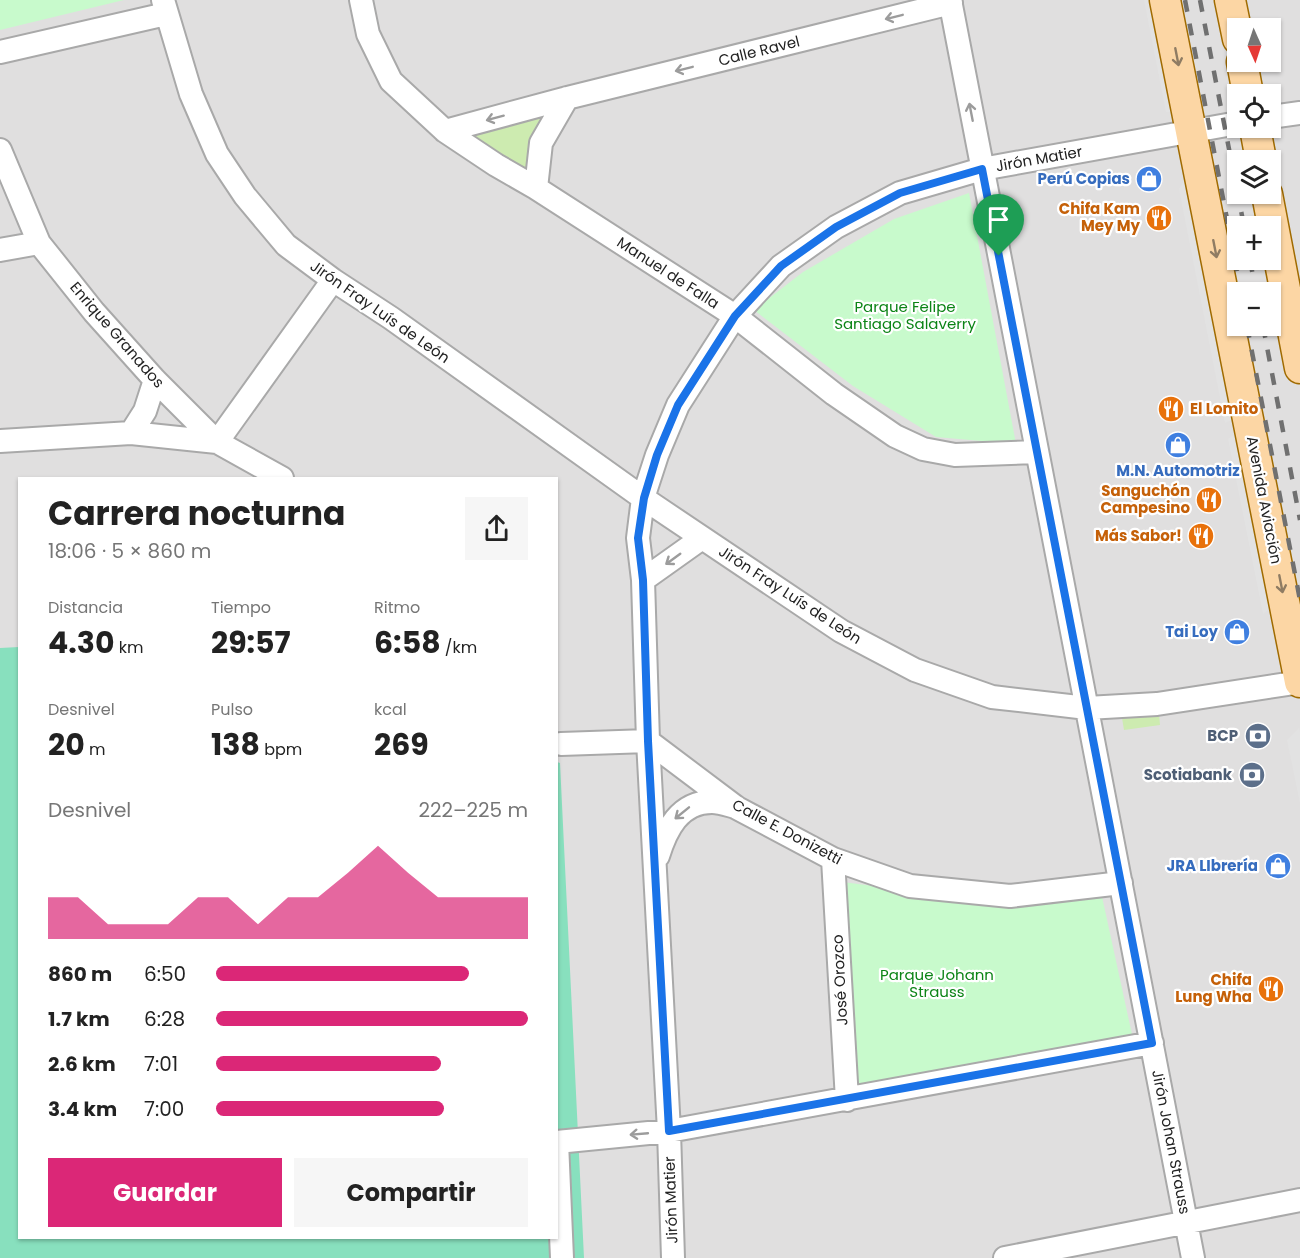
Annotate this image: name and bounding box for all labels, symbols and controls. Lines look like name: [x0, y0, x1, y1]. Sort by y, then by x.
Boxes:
one-way arrow: [885, 12, 904, 24]
north arrow: [1227, 18, 1281, 72]
map controls: [1227, 18, 1281, 336]
street label: Calle Ravel: [716, 30, 802, 71]
one-way arrow: [1172, 47, 1183, 67]
one-way arrow: [675, 64, 694, 76]
button: locate: [1227, 84, 1281, 138]
one-way arrow: [965, 102, 976, 122]
one-way arrow: [486, 112, 505, 124]
street label: Jirón Matier: [994, 140, 1084, 176]
button: layers: [1227, 150, 1281, 204]
shop icon: Perú Copias: [1134, 164, 1164, 194]
place label: Perú Copias: [1038, 168, 1130, 189]
pin: [973, 194, 1024, 256]
place label: Chifa Kam Mey My: [1059, 198, 1141, 236]
icon: arrive: [982, 203, 1015, 236]
restaurant icon: Chifa Kam Mey My: [1144, 203, 1174, 233]
button: +: [1227, 216, 1281, 270]
street label: Manuel de Falla: [613, 232, 723, 313]
one-way arrow: [1210, 238, 1221, 258]
street label: Jirón Fray Luís de León: [306, 255, 454, 368]
street label: Enrique Granados: [65, 277, 169, 392]
button: −: [1227, 282, 1281, 336]
park label: Parque Felipe Santiago Salaverry: [834, 296, 976, 334]
restaurant icon: El Lomito: [1156, 394, 1186, 424]
place label: El Lomito: [1190, 398, 1259, 419]
shop icon: M.N. Automotriz: [1163, 430, 1193, 460]
street label: Avenida Aviación: [1242, 434, 1287, 566]
place label: M.N. Automotriz: [1116, 460, 1240, 481]
place label: Sanguchón Campesino: [1101, 480, 1190, 518]
restaurant icon: Sanguchón Campesino: [1194, 485, 1224, 515]
text: Carrera nocturna: [48, 490, 345, 537]
button: share: [465, 497, 528, 560]
restaurant icon: Más Sabor!: [1186, 521, 1216, 551]
place label: Más Sabor!: [1095, 525, 1182, 546]
text: 18:06 · 5 × 860 m: [48, 537, 211, 565]
street label: Jirón Fray Luís de León: [715, 541, 866, 649]
one-way arrow: [665, 553, 681, 565]
one-way arrow: [1276, 574, 1287, 593]
text: Distancia: [48, 596, 123, 619]
text: Tiempo: [211, 596, 271, 619]
text: Ritmo: [374, 596, 420, 619]
shop icon: Tai Loy: [1222, 617, 1252, 647]
text: 4.30: [48, 621, 114, 664]
text: 29:57: [211, 621, 291, 664]
text: 6:58: [374, 621, 441, 664]
place label: Tai Loy: [1165, 621, 1219, 642]
text: km: [114, 636, 143, 659]
text: /km: [441, 636, 477, 659]
text: Desnivel: [48, 698, 115, 721]
text: Pulso: [211, 698, 253, 721]
text: kcal: [374, 698, 407, 721]
bank icon: BCP: [1243, 721, 1273, 751]
text: 20: [48, 723, 85, 766]
text: 138: [211, 723, 260, 766]
text: 269: [374, 723, 429, 766]
place label: BCP: [1207, 725, 1238, 746]
text: m: [85, 738, 105, 761]
text: bpm: [260, 738, 302, 761]
bank icon: Scotiabank: [1237, 760, 1267, 790]
place label: Scotiabank: [1144, 764, 1233, 785]
street label: Calle E. Donizetti: [729, 794, 846, 869]
text: Desnivel: [48, 796, 131, 824]
text: 222–225 m: [418, 796, 528, 824]
one-way arrow: [674, 807, 690, 820]
shop icon: JRA LIbrería: [1263, 851, 1293, 881]
place label: JRA LIbrería: [1166, 855, 1258, 876]
street label: José Orozco: [827, 934, 852, 1026]
text: 860 m: [48, 960, 112, 988]
text: 6:50: [144, 960, 186, 988]
park label: Parque Johann Strauss: [880, 964, 994, 1002]
place label: Chifa Lung Wha: [1175, 969, 1252, 1007]
restaurant icon: Chifa Lung Wha: [1256, 974, 1286, 1004]
text: 1.7 km: [48, 1005, 110, 1033]
text: 6:28: [144, 1005, 185, 1033]
text: 2.6 km: [48, 1050, 116, 1078]
text: 7:01: [144, 1050, 178, 1078]
street label: Jirón Johan Strauss: [1147, 1068, 1196, 1216]
text: 3.4 km: [48, 1095, 117, 1123]
text: 7:00: [144, 1095, 184, 1123]
one-way arrow: [630, 1129, 650, 1140]
street label: Jirón Matier: [658, 1156, 683, 1244]
button: Guardar: [48, 1158, 282, 1227]
button: Compartir: [294, 1158, 528, 1227]

